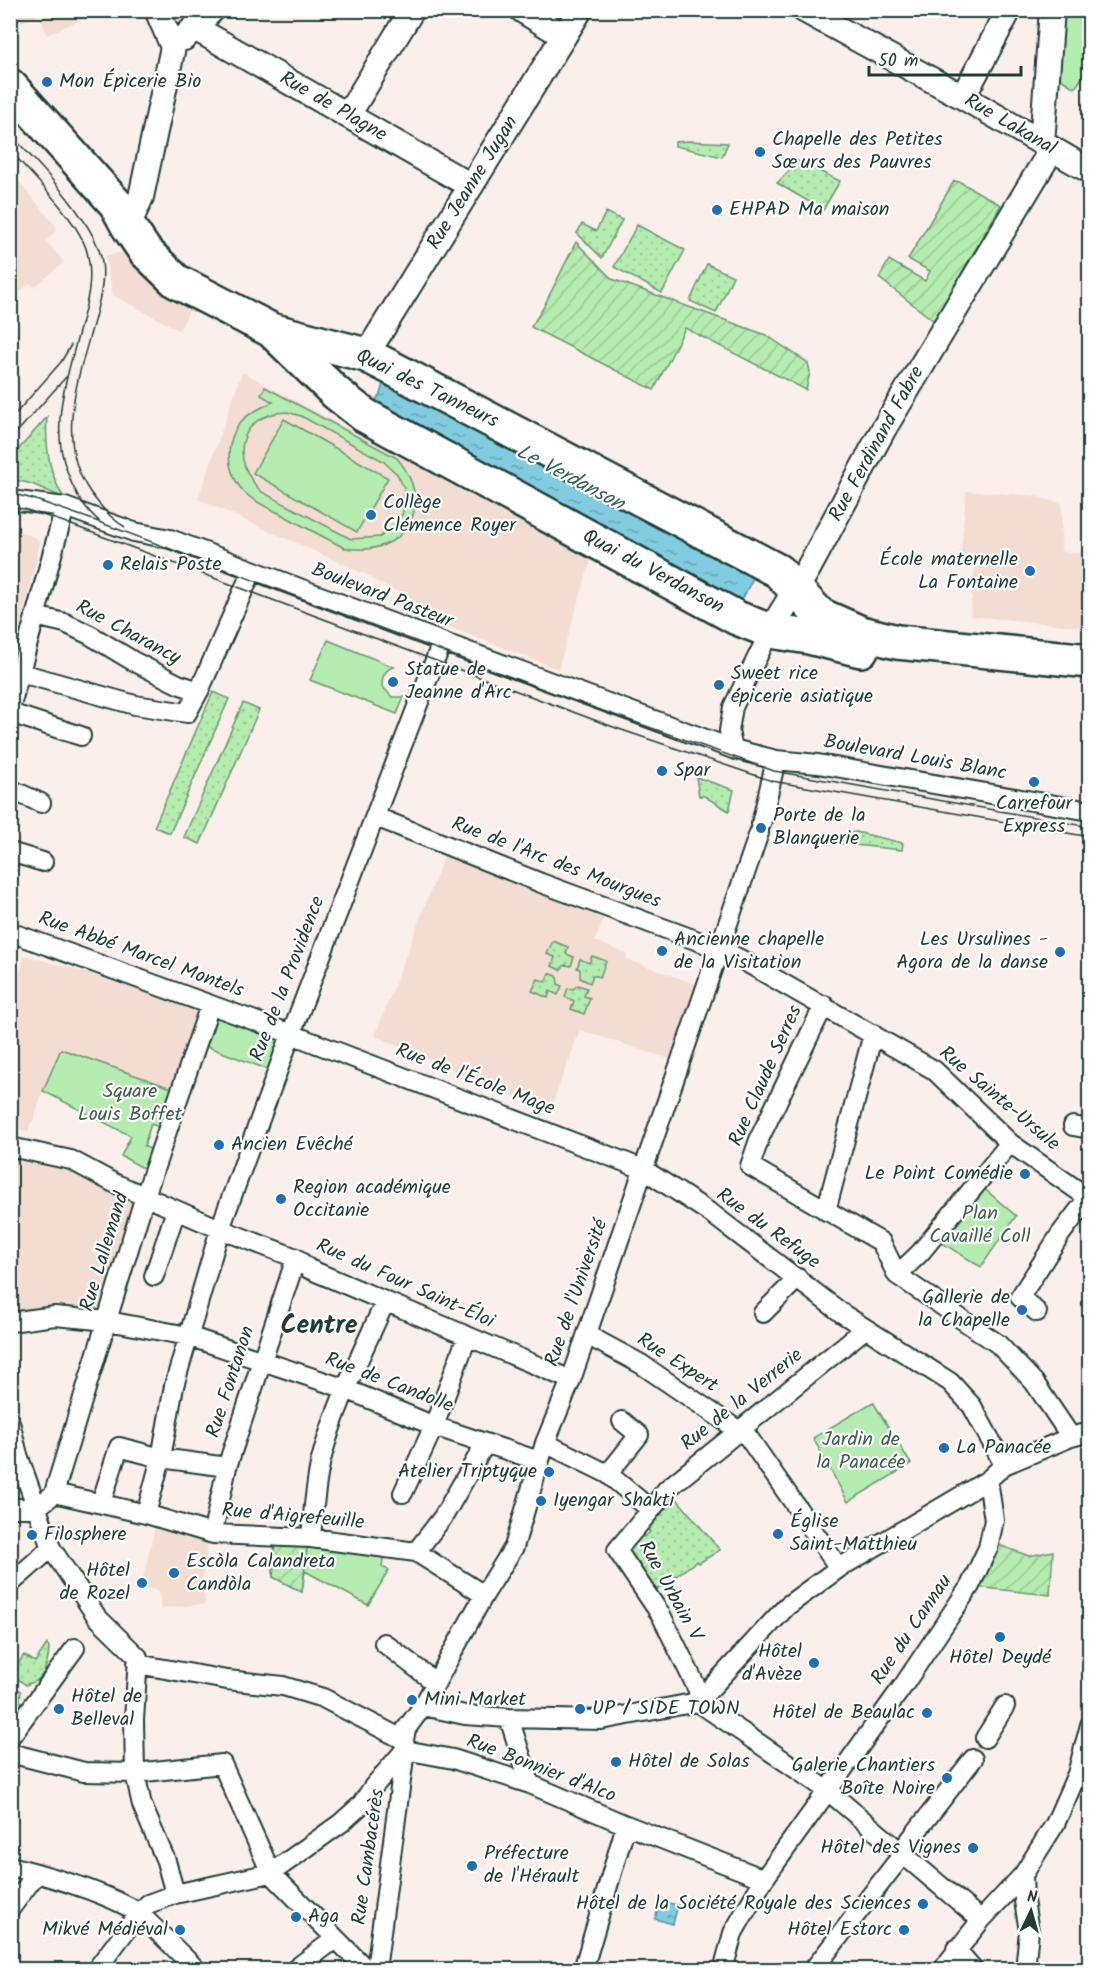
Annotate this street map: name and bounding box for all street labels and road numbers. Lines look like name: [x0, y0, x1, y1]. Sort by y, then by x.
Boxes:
street label: Rue de Plagne: [273, 63, 393, 151]
street label: Rue Lakanal: [958, 86, 1062, 164]
street label: Rue Jeanne Jugan: [419, 110, 527, 256]
street label: Quai des Tanneurs: [350, 341, 504, 438]
street label: Rue Ferdinand Fabre: [821, 360, 933, 528]
street label: Quai du Verdanson: [576, 521, 730, 623]
street label: Boulevard Pasteur: [306, 554, 459, 638]
street label: Rue Charancy: [70, 592, 187, 674]
street label: Boulevard Louis Blanc: [821, 726, 1009, 790]
street label: Rue de l'Arc des Mourgues: [447, 808, 666, 918]
street label: Rue de la Providence: [242, 892, 334, 1066]
street label: Rue Abbé Marcel Montels: [34, 903, 249, 1007]
street label: Rue Claude Serres: [721, 1000, 812, 1152]
street label: Rue de l'École Mage: [391, 1035, 559, 1125]
street label: Rue Sainte-Ursule: [931, 1038, 1067, 1160]
street label: Rue du Refuge: [709, 1180, 827, 1278]
street label: Rue Lallemand: [72, 1187, 139, 1316]
street label: Rue de l'Université: [537, 1214, 618, 1371]
street label: Rue du Four Saint-Éloi: [311, 1230, 501, 1338]
street label: Rue Fontanon: [198, 1322, 264, 1442]
street label: Rue Expert: [630, 1325, 724, 1401]
street label: Rue de la Verrerie: [674, 1340, 810, 1460]
street label: Rue de Candolle: [320, 1344, 458, 1422]
street label: Rue d'Aigrefeuille: [220, 1495, 366, 1539]
street label: Rue Urbain V: [629, 1535, 712, 1648]
street label: Rue du Cannau: [863, 1568, 961, 1692]
street label: Rue Bonnier d'Alco: [462, 1726, 620, 1812]
street label: Rue Cambacérès: [344, 1786, 394, 1927]

